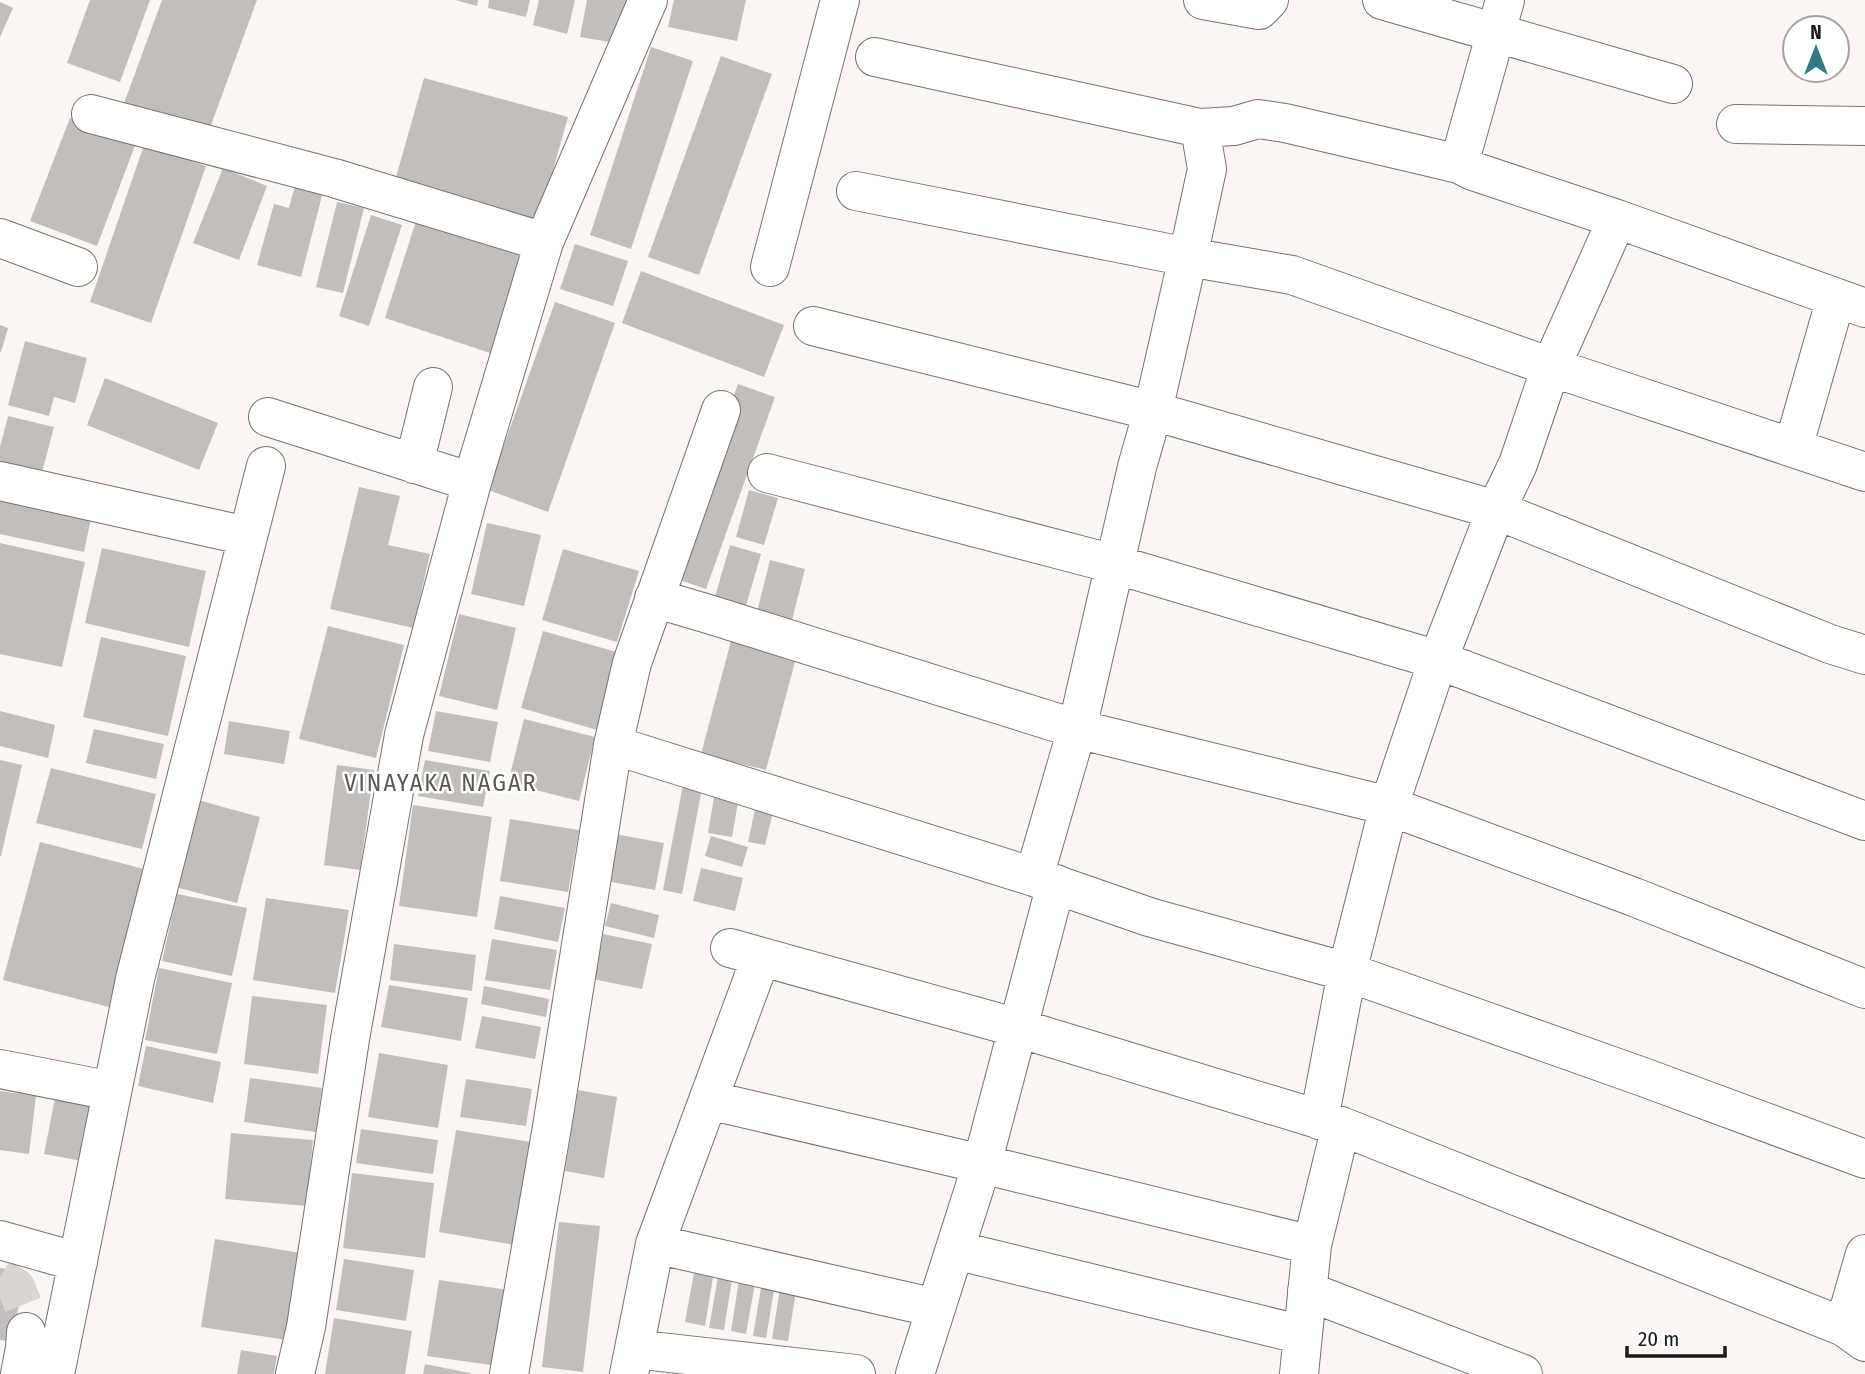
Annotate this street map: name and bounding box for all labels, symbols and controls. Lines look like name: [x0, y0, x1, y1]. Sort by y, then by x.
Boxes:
north arrow: [1781, 14, 1851, 84]
text: N: [1810, 21, 1822, 44]
district label: VINAYAKA NAGAR: [344, 769, 538, 797]
scale bar: [1627, 1314, 1725, 1358]
text: 20 m: [1638, 1326, 1679, 1352]

